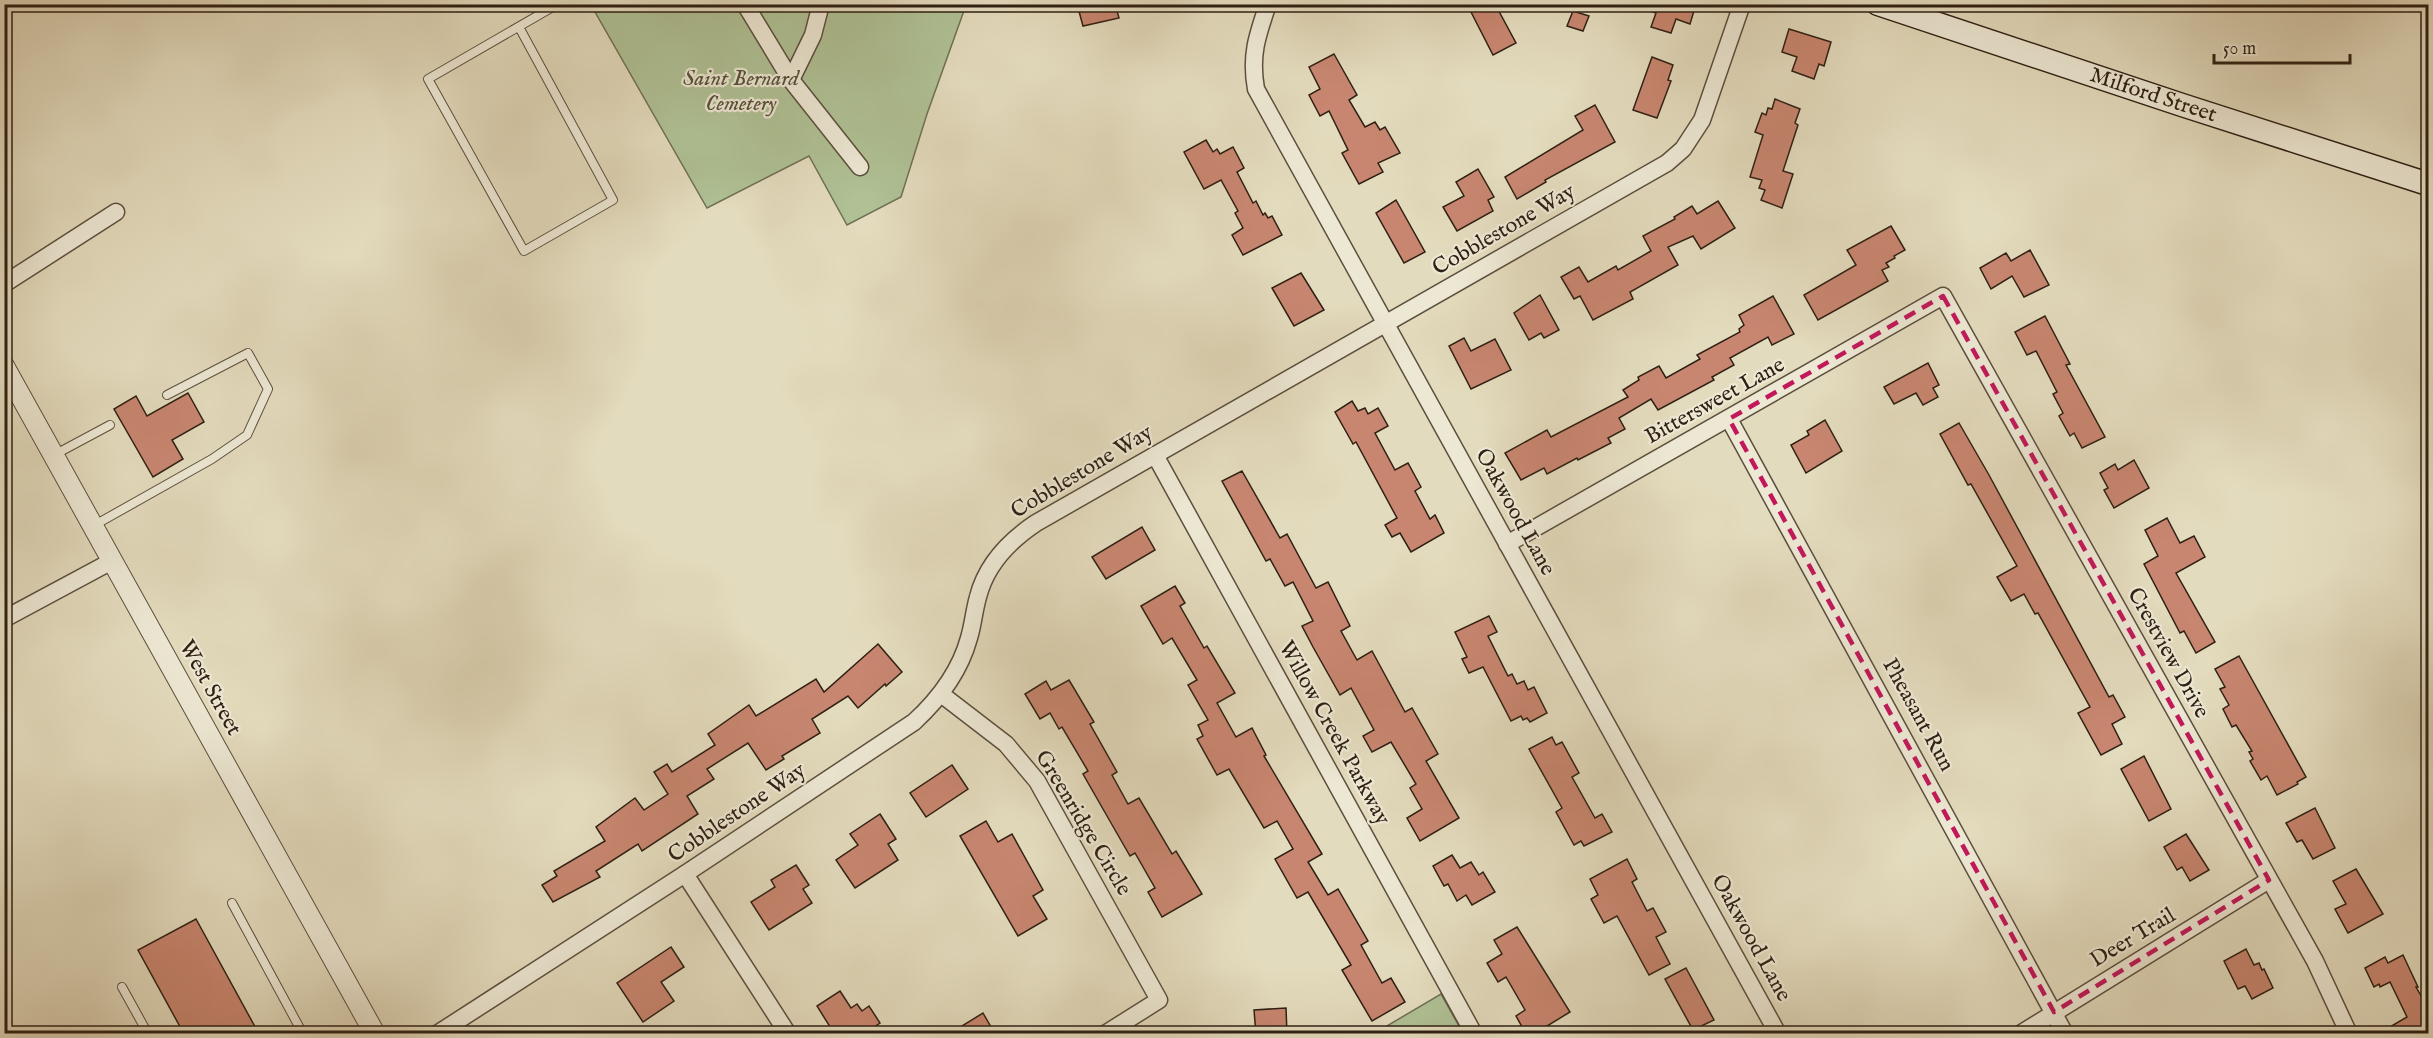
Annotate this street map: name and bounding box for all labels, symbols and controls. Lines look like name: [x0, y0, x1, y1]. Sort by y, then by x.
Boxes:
scale bar: [2214, 27, 2350, 65]
text: 50 m: [2223, 38, 2256, 61]
street label: Milford Street: [2086, 61, 2220, 129]
park label: Saint Bernard Cemetery: [683, 65, 801, 118]
street label: Cobblestone Way: [1428, 178, 1581, 282]
street label: Bittersweet Lane: [1640, 351, 1790, 451]
street label: Cobblestone Way: [1006, 419, 1158, 525]
street label: Oakwood Lane: [1469, 444, 1561, 580]
street label: Crestview Drive: [2121, 583, 2215, 723]
street label: West Street: [172, 635, 248, 741]
street label: Willow Creek Parkway: [1272, 636, 1396, 830]
street label: Pheasant Run: [1875, 654, 1961, 777]
street label: Greenridge Circle: [1029, 745, 1137, 901]
street label: Cobblestone Way: [663, 756, 811, 869]
street label: Oakwood Lane: [1705, 870, 1797, 1006]
street label: Deer Trail: [2085, 902, 2181, 974]

